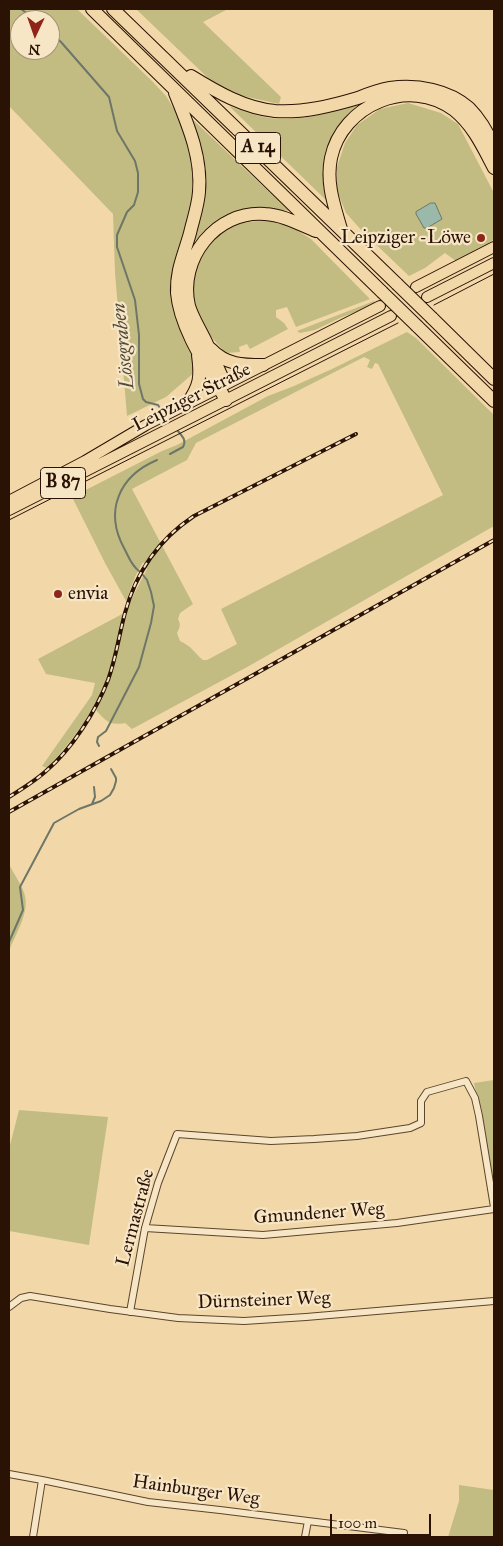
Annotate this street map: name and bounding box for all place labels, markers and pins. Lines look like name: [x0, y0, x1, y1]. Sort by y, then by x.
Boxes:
place label: Leipziger -Löwe: [341, 227, 471, 249]
marker: Leipziger -Löwe: [475, 232, 487, 244]
place label: envia: [68, 583, 108, 605]
marker: envia: [52, 588, 64, 600]

